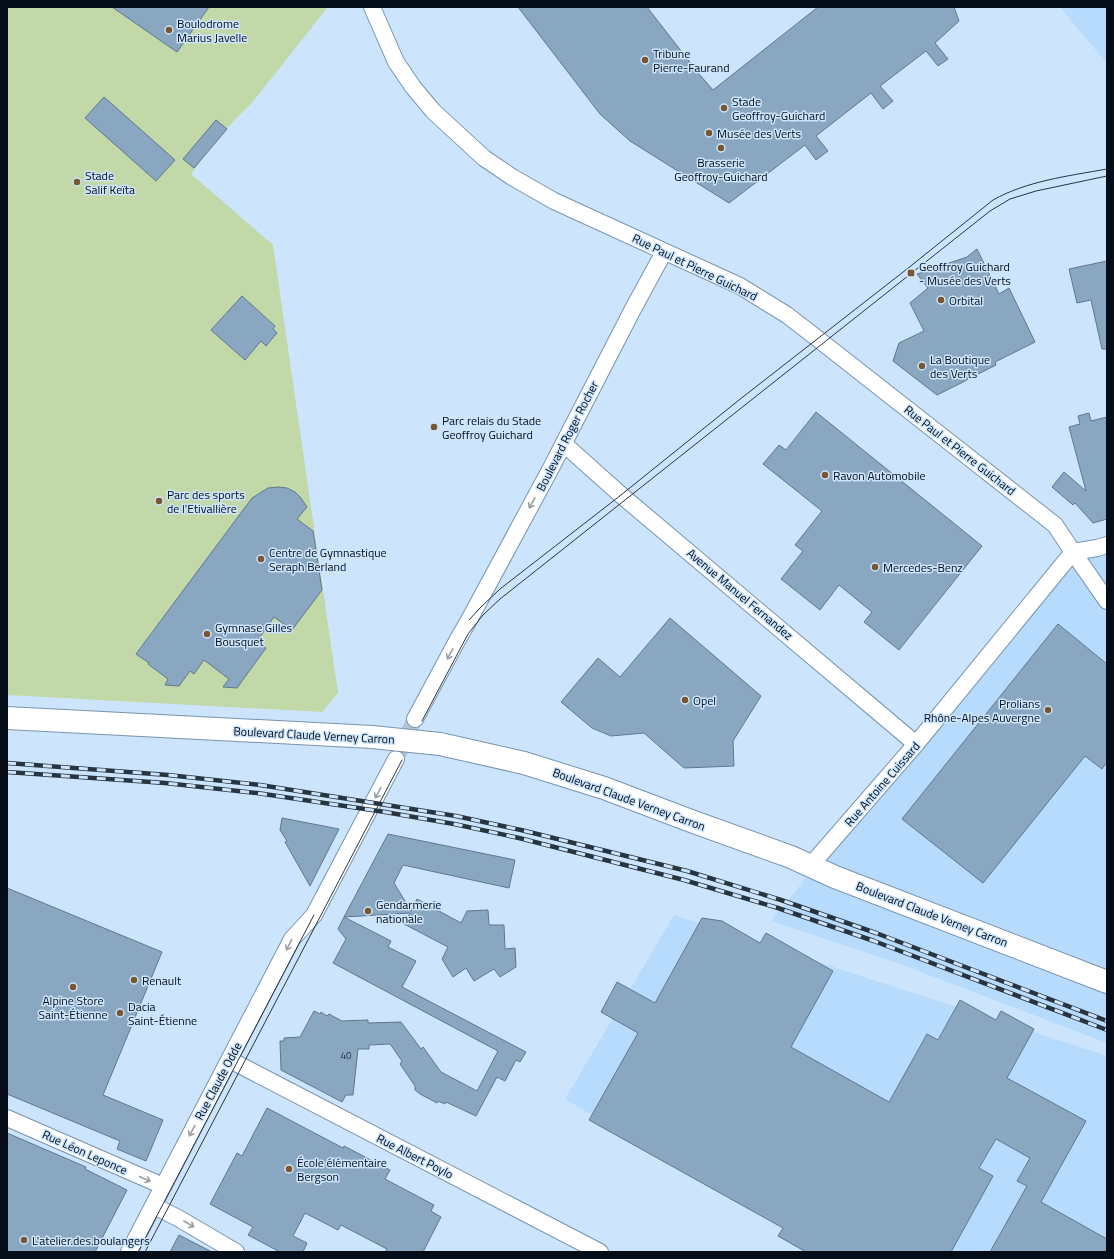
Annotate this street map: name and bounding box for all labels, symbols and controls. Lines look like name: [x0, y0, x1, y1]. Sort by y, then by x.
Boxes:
place label: Boulodrome Marius Javelle: [177, 14, 247, 47]
marker: Boulodrome Marius Javelle: [164, 25, 174, 35]
place label: Tribune Pierre-Faurand: [653, 44, 730, 77]
marker: Tribune Pierre-Faurand: [640, 55, 650, 65]
place label: Stade Geoffroy-Guichard: [732, 92, 825, 125]
marker: Stade Geoffroy-Guichard: [719, 103, 729, 113]
place label: Musée des Verts: [717, 124, 801, 143]
marker: Musée des Verts: [704, 128, 714, 138]
marker: Brasserie Geoffroy-Guichard: [716, 143, 726, 153]
place label: Brasserie Geoffroy-Guichard: [674, 153, 768, 186]
place label: Stade Salif Keïta: [85, 166, 135, 199]
marker: Stade Salif Keïta: [72, 177, 82, 187]
street label: Rue Paul et Pierre Guichard: [629, 228, 761, 306]
place label: Geoffroy Guichard - Musée des Verts: [919, 257, 1011, 290]
marker: Geoffroy Guichard - Musée des Verts: [906, 268, 916, 278]
place label: Orbital: [949, 291, 983, 310]
marker: Orbital: [936, 295, 946, 305]
place label: La Boutique des Verts: [930, 350, 990, 383]
marker: La Boutique des Verts: [917, 361, 927, 371]
street label: Boulevard Roger Rocher: [531, 377, 603, 495]
street label: Rue Paul et Pierre Guichard: [900, 400, 1020, 500]
place label: Parc relais du Stade Geoffroy Guichard: [442, 411, 541, 444]
marker: Parc relais du Stade Geoffroy Guichard: [429, 422, 439, 432]
place label: Ravon Automobile: [833, 466, 926, 485]
marker: Ravon Automobile: [820, 470, 830, 480]
place label: Parc des sports de l'Etivallière: [167, 485, 245, 518]
marker: Parc des sports de l'Etivallière: [154, 496, 164, 506]
one-way arrow: [528, 497, 535, 509]
place label: Centre de Gymnastique Seraph Berland: [269, 543, 387, 576]
street label: Avenue Manuel Fernandez: [683, 544, 797, 644]
marker: Centre de Gymnastique Seraph Berland: [256, 554, 266, 564]
place label: Mercedes-Benz: [883, 558, 963, 577]
marker: Mercedes-Benz: [870, 562, 880, 572]
place label: Gymnase Gilles Bousquet: [215, 618, 292, 651]
marker: Gymnase Gilles Bousquet: [202, 629, 212, 639]
one-way arrow: [445, 648, 453, 660]
place label: Opel: [693, 691, 716, 710]
place label: Prolians Rhône-Alpes Auvergne: [924, 694, 1040, 727]
marker: Opel: [680, 695, 690, 705]
marker: Prolians Rhône-Alpes Auvergne: [1043, 705, 1053, 715]
street label: Boulevard Claude Verney Carron: [233, 721, 395, 749]
street label: Rue Antoine Cuissard: [840, 737, 924, 831]
street label: Boulevard Claude Verney Carron: [550, 762, 708, 836]
one-way arrow: [373, 787, 381, 799]
street label: Boulevard Claude Verney Carron: [853, 876, 1011, 952]
place label: Gendarmerie nationale: [376, 895, 441, 928]
marker: Gendarmerie nationale: [363, 906, 373, 916]
one-way arrow: [285, 939, 293, 951]
place label: Renault: [142, 971, 182, 990]
marker: Renault: [129, 975, 139, 985]
marker: Alpine Store Saint-Étienne: [68, 982, 78, 992]
place label: Alpine Store Saint-Étienne: [38, 991, 108, 1024]
place label: Dacia Saint-Étienne: [128, 997, 197, 1030]
marker: Dacia Saint-Étienne: [115, 1008, 125, 1018]
street label: Rue Claude Odde: [189, 1039, 247, 1123]
house number: 40: [340, 1048, 352, 1063]
street label: Rue Léon Leponce: [39, 1125, 131, 1179]
one-way arrow: [188, 1125, 195, 1137]
street label: Rue Albert Poylo: [373, 1128, 457, 1184]
place label: École élémentaire Bergson: [297, 1153, 387, 1186]
marker: École élémentaire Bergson: [284, 1164, 294, 1174]
one-way arrow: [139, 1175, 151, 1183]
one-way arrow: [183, 1221, 195, 1229]
place label: L'atelier.des.boulangers: [32, 1231, 150, 1250]
marker: L'atelier.des.boulangers: [19, 1235, 29, 1245]

